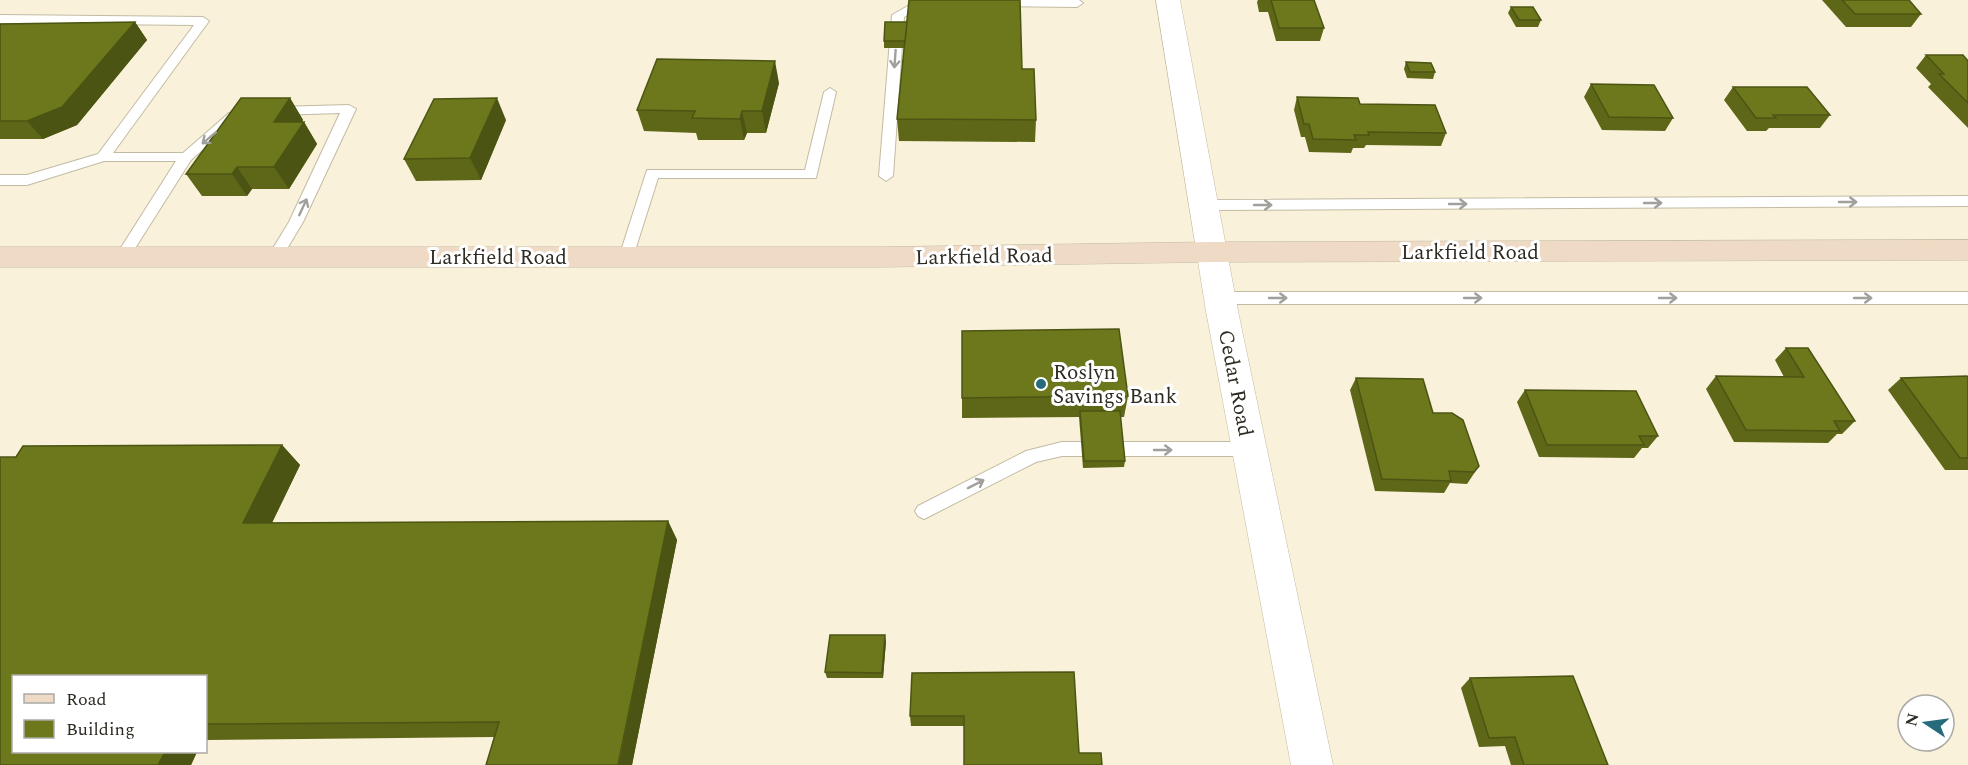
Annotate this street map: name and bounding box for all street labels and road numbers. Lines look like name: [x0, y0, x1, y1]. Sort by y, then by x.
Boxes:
street label: Larkfield Road: [1401, 237, 1539, 269]
street label: Larkfield Road: [915, 240, 1053, 274]
street label: Larkfield Road: [429, 242, 567, 274]
street label: Cedar Road: [1209, 327, 1261, 439]

